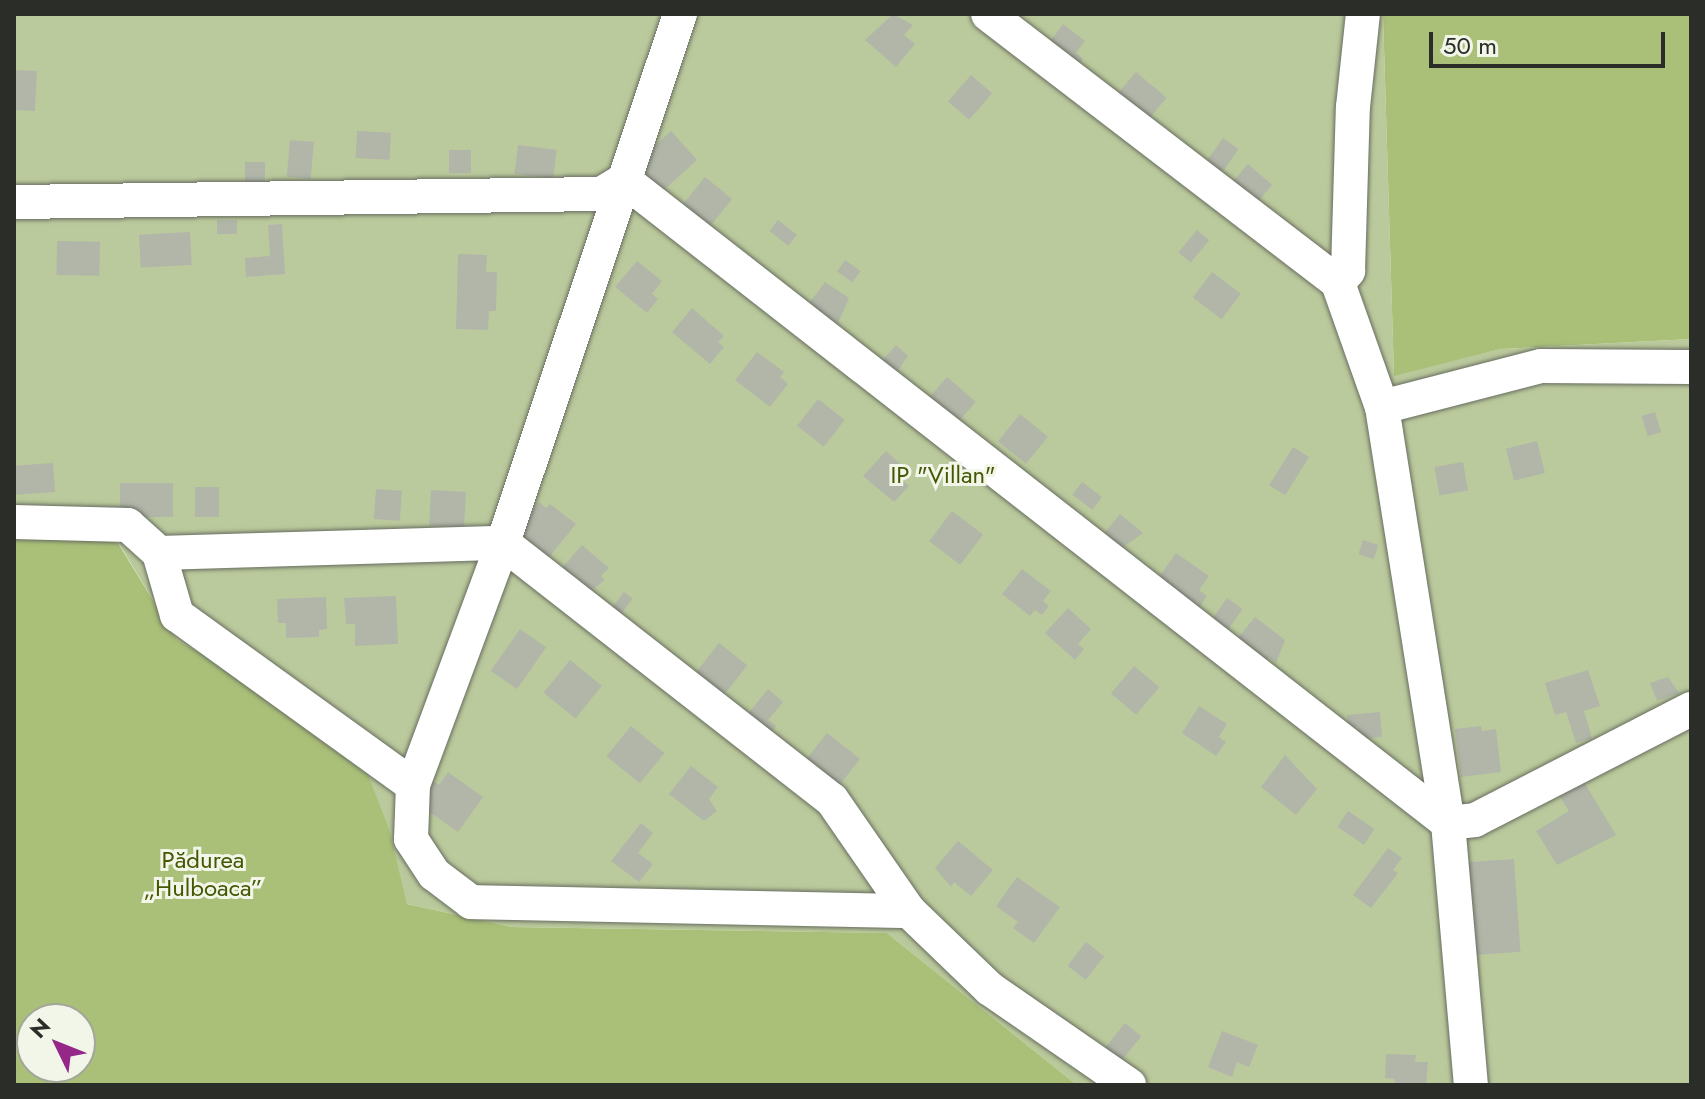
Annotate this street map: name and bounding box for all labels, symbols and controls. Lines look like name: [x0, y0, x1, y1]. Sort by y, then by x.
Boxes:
scale bar: [1433, 16, 1669, 66]
text: 50 m: [1443, 28, 1497, 63]
park label: IP "Villan": [890, 461, 996, 489]
park label: Pădurea „Hulboaca”: [144, 846, 262, 902]
north arrow: [16, 1003, 96, 1083]
text: N: [22, 1011, 58, 1045]

